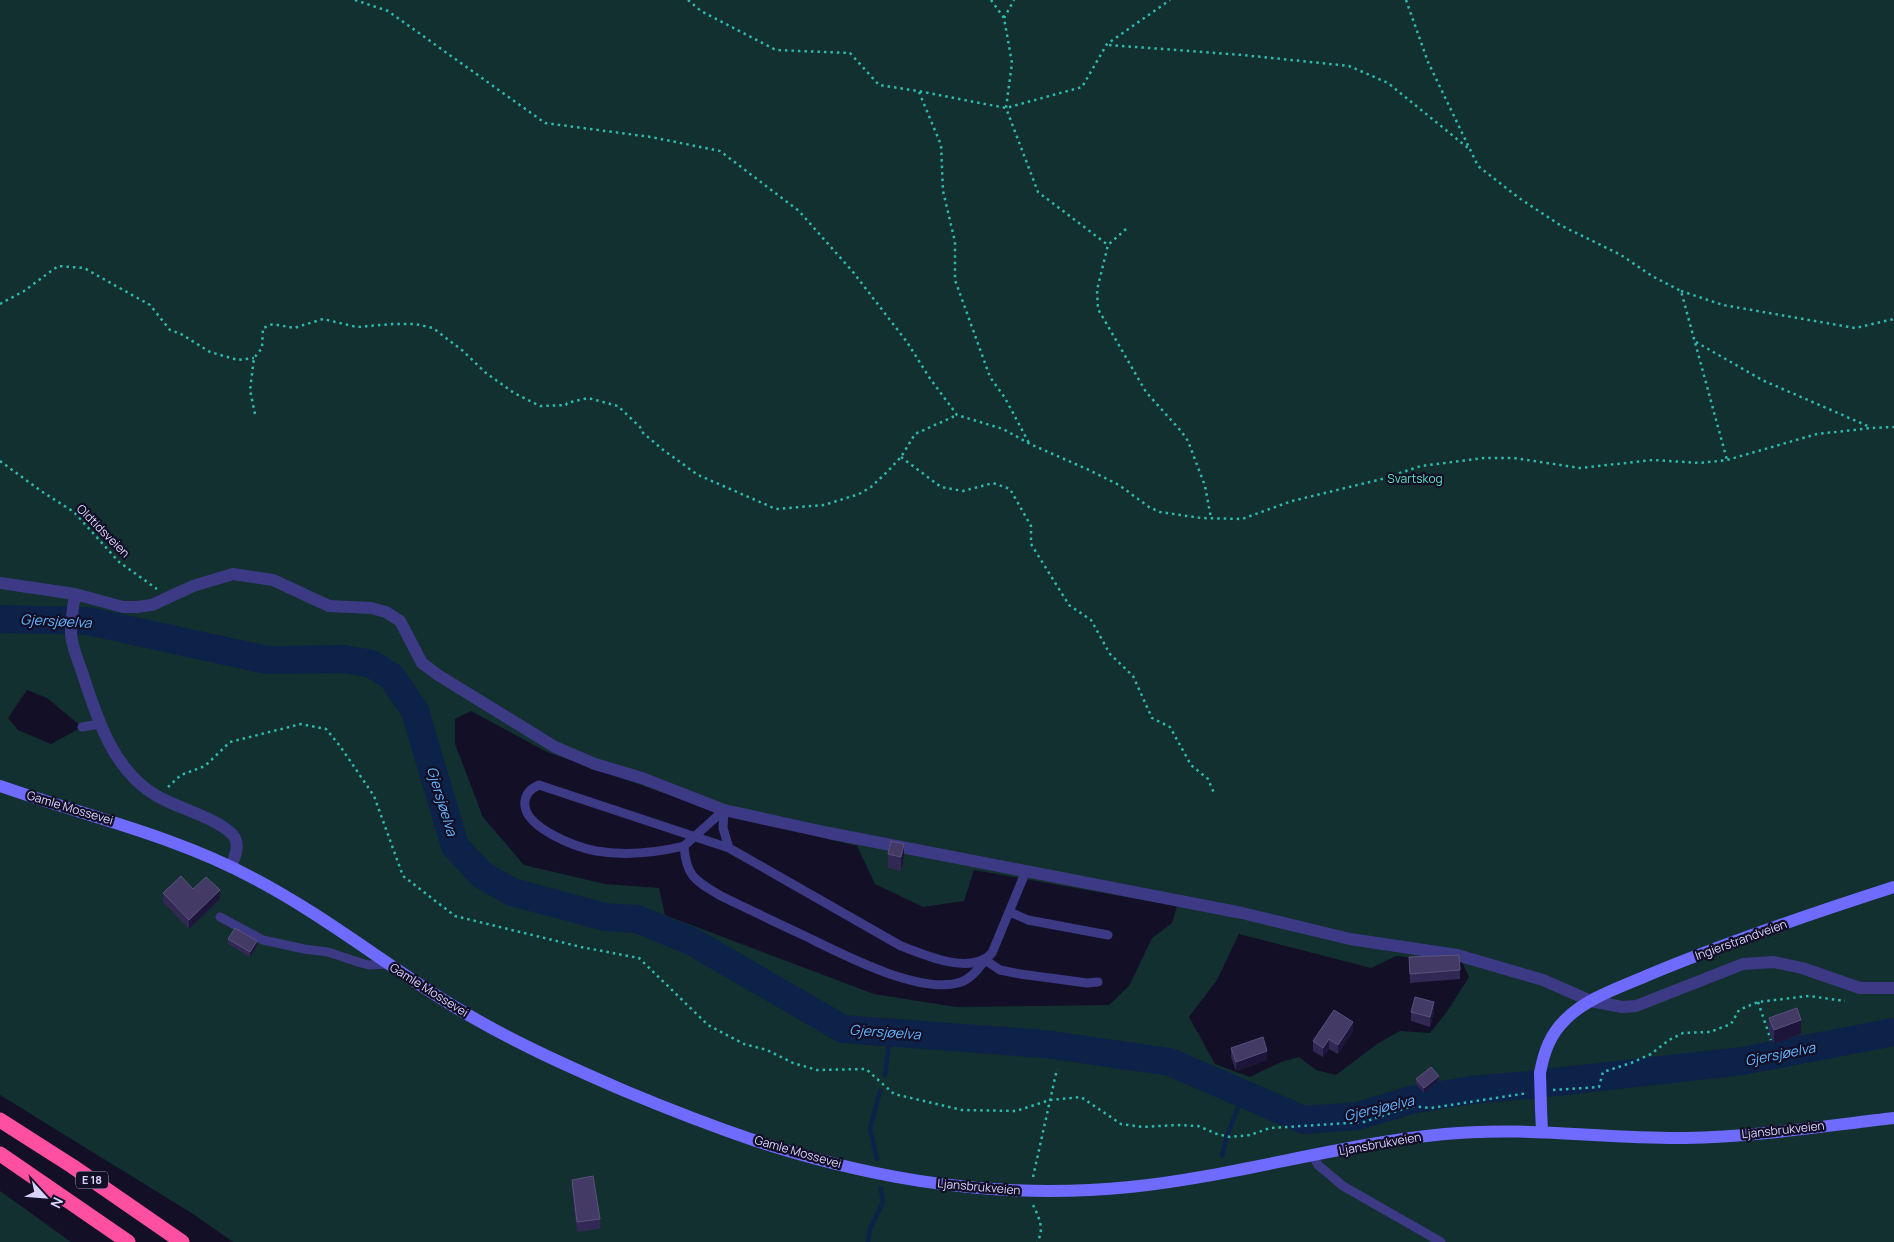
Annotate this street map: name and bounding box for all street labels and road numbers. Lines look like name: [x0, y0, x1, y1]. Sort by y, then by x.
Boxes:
street label: Oldtidsveien: [73, 500, 134, 561]
street label: Gamle Mossevei: [25, 786, 116, 829]
street label: Ingierstrandveien: [1693, 915, 1789, 964]
street label: Gamle Mossevei: [387, 959, 472, 1021]
street label: Ljansbrukveien: [1741, 1117, 1825, 1142]
street label: Ljansbrukveien: [1337, 1128, 1422, 1159]
street label: Gamle Mossevei: [753, 1131, 844, 1172]
road number: E 18: [76, 1172, 108, 1188]
street label: Ljansbrukveien: [937, 1174, 1021, 1199]

